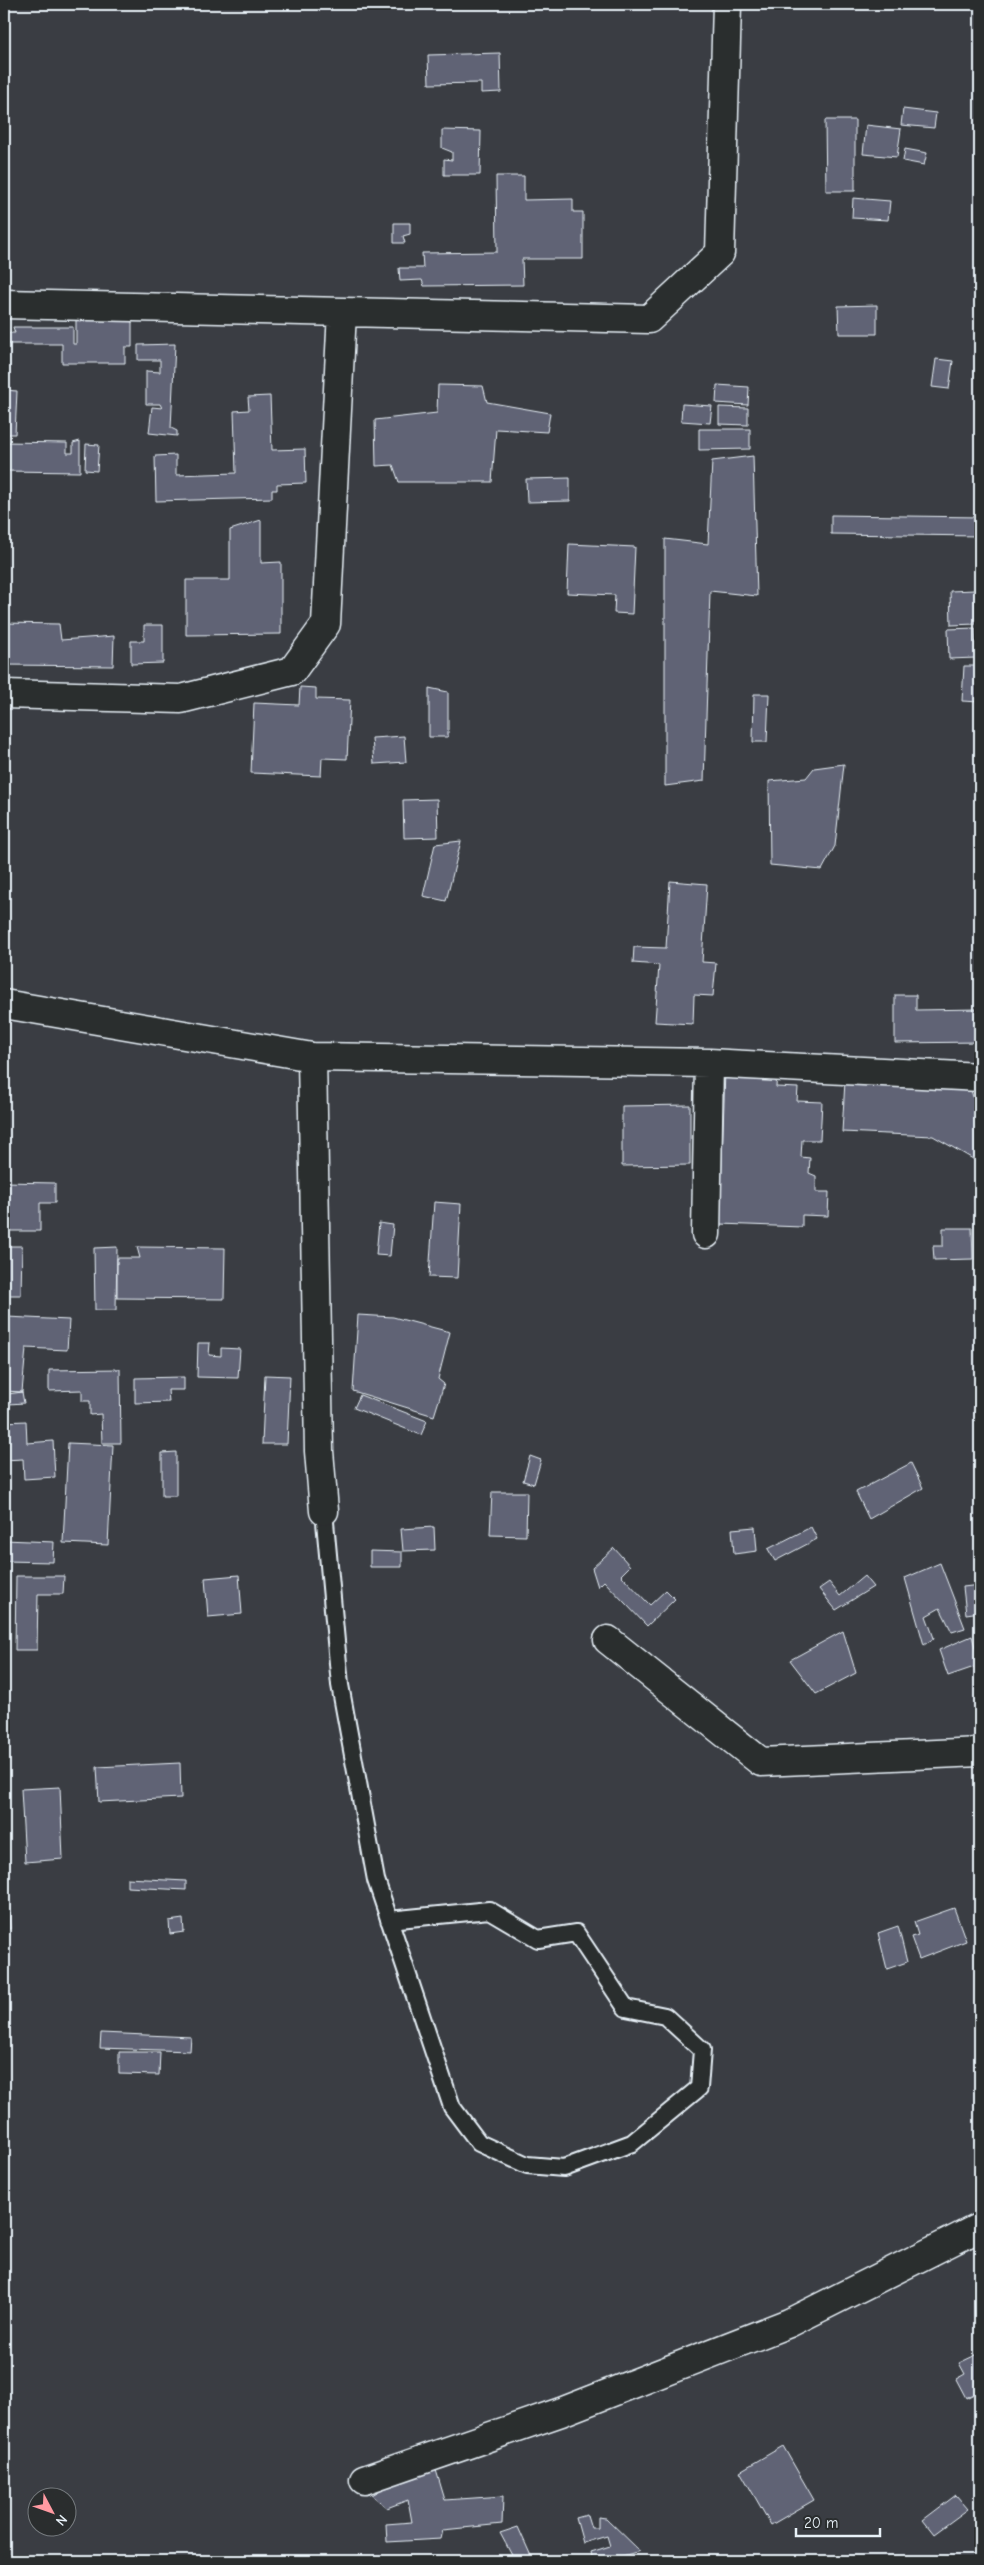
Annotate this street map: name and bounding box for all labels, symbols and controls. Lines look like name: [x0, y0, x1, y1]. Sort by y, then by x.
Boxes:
north arrow: [28, 2488, 78, 2538]
scale bar: [796, 2505, 880, 2537]
text: N: [52, 2511, 71, 2529]
text: 20 m: [804, 2514, 838, 2532]

